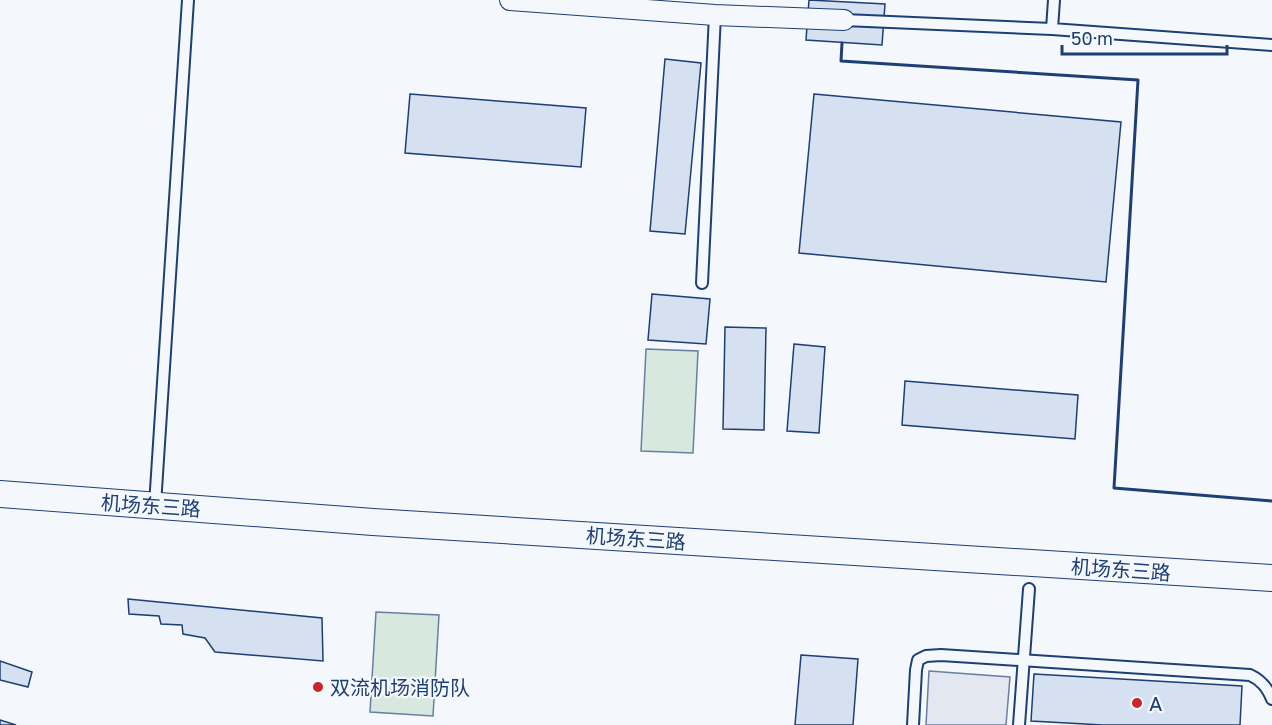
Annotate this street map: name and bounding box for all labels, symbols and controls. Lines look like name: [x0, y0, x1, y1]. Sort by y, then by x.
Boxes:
scale bar: [1062, 18, 1227, 56]
text: 50 m: [1071, 27, 1113, 49]
street label: 机场东三路: [100, 490, 202, 520]
street label: 机场东三路: [585, 523, 687, 553]
street label: 机场东三路: [1070, 554, 1172, 584]
place label: 双流机场消防队: [330, 675, 470, 699]
marker: 双流机场消防队: [311, 680, 325, 694]
place label: A: [1149, 691, 1162, 715]
marker: A: [1130, 696, 1144, 710]

